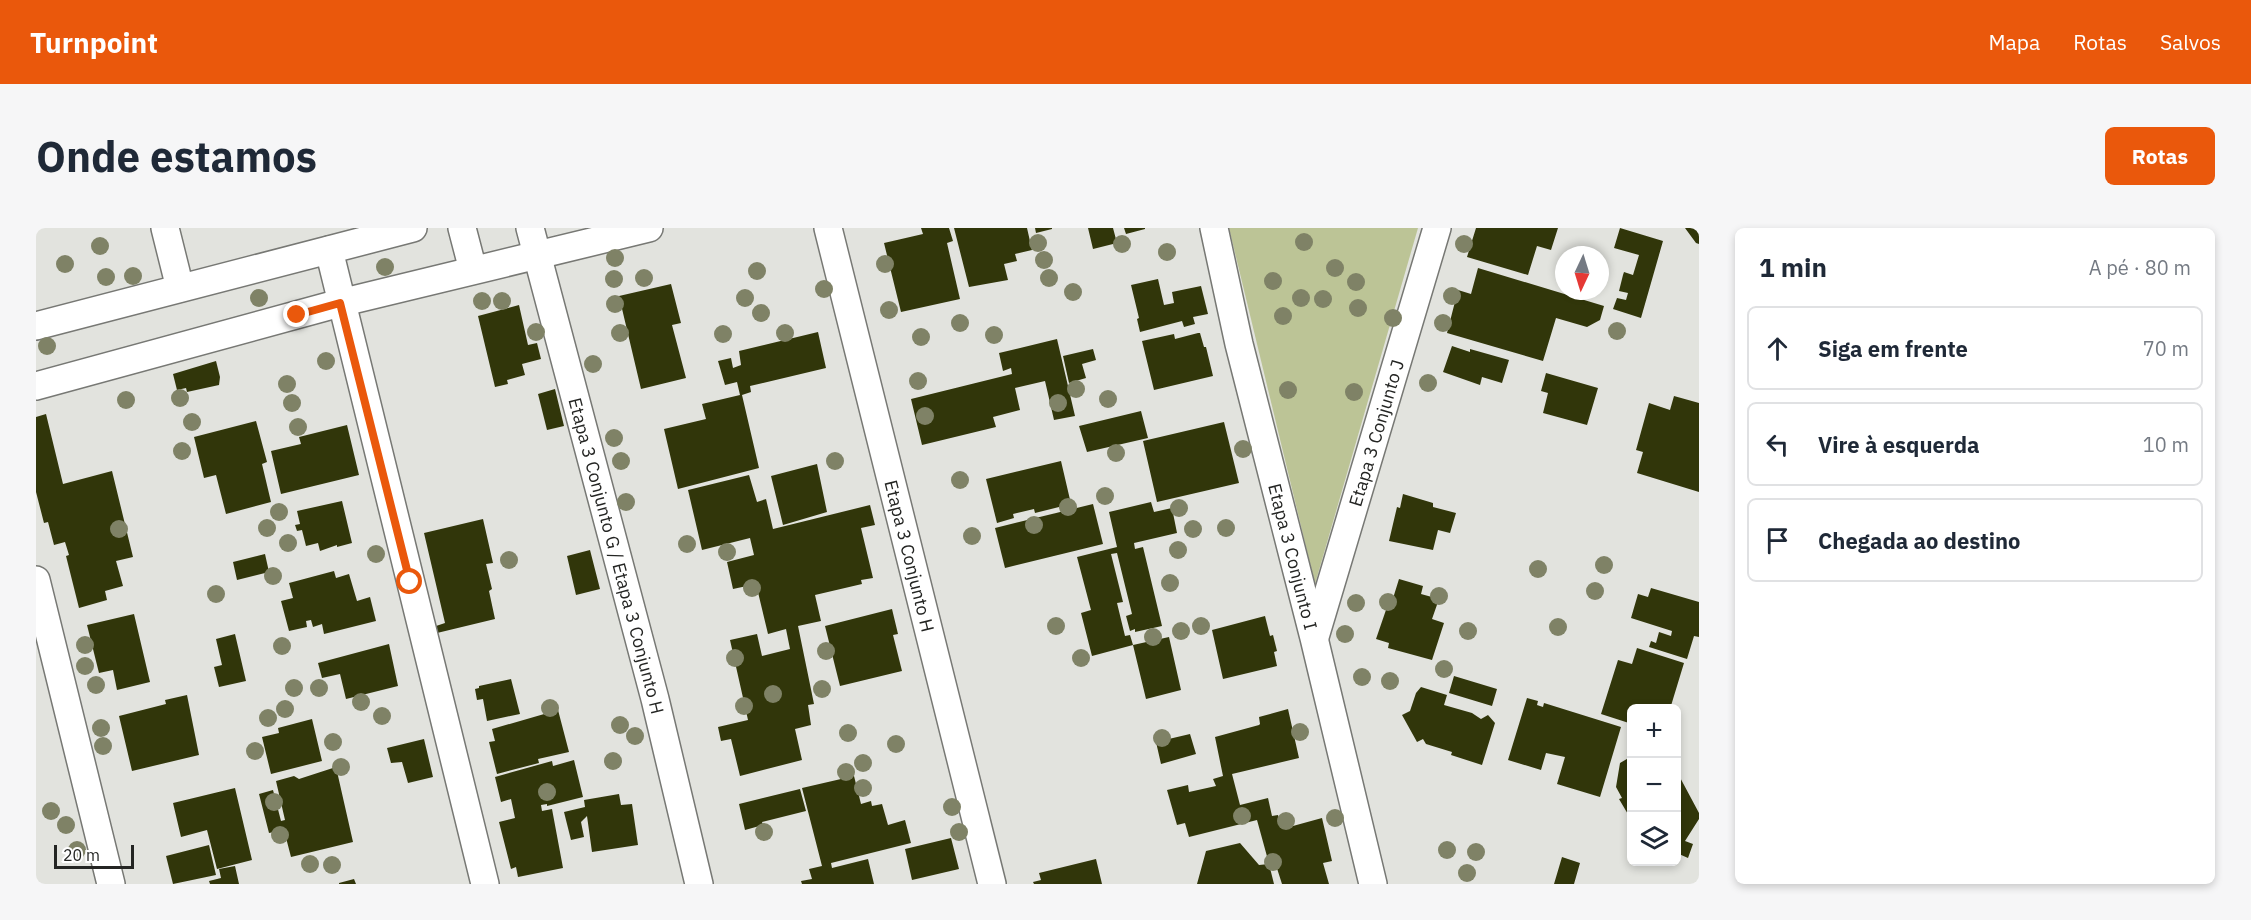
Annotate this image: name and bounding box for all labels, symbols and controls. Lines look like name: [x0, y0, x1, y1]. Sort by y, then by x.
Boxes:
text: Turnpoint: [30, 24, 158, 61]
text: Mapa: [1989, 28, 2040, 56]
text: Rotas: [2073, 28, 2127, 56]
text: Salvos: [2160, 28, 2221, 56]
button: Rotas: [2105, 127, 2215, 185]
text: Onde estamos: [36, 129, 317, 184]
north arrow: [1555, 246, 1609, 300]
text: 1 min: [1759, 250, 1827, 284]
text: A pé · 80 m: [2089, 254, 2191, 281]
route end: [283, 301, 309, 327]
icon: ahead: [1761, 332, 1794, 365]
text: Siga em frente: [1818, 334, 1968, 363]
text: 70 m: [2143, 335, 2189, 362]
street label: Etapa 3 Conjunto J: [1343, 357, 1409, 509]
street label: Etapa 3 Conjunto G / Etapa 3 Conjunto H: [564, 395, 670, 716]
icon: left: [1761, 428, 1794, 461]
text: Vire à esquerda: [1818, 430, 1980, 459]
text: 10 m: [2143, 431, 2189, 458]
street label: Etapa 3 Conjunto H: [880, 478, 940, 634]
street label: Etapa 3 Conjunto I: [1264, 481, 1323, 632]
icon: arrive: [1761, 524, 1794, 557]
text: Chegada ao destino: [1818, 526, 2021, 555]
route start: [396, 568, 422, 594]
map controls: [1627, 704, 1681, 866]
button: +: [1627, 704, 1681, 758]
button: −: [1627, 758, 1681, 812]
button: layers: [1627, 812, 1681, 866]
scale bar: [54, 842, 134, 870]
text: 20 m: [63, 845, 100, 865]

